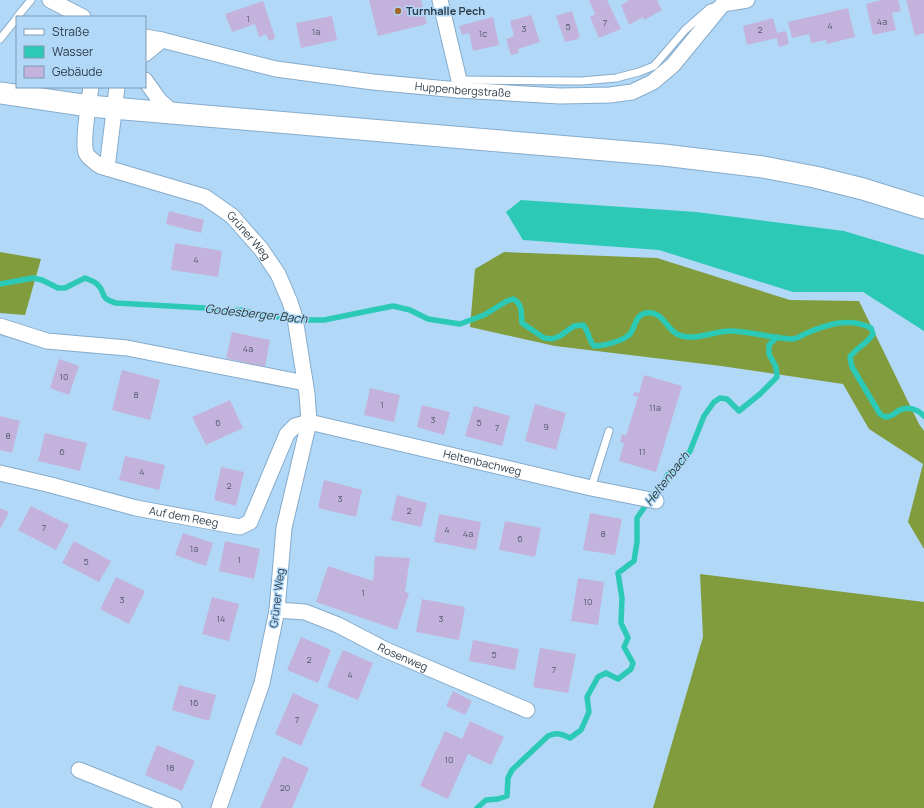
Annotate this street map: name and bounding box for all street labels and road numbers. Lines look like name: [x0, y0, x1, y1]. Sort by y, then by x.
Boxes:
street label: Huppenbergstraße: [414, 78, 512, 100]
street label: Grüner Weg: [224, 207, 274, 263]
street label: Heltenbachweg: [442, 446, 523, 478]
street label: Auf dem Reeg: [148, 503, 220, 530]
street label: Grüner Weg: [265, 567, 288, 629]
street label: Rosenweg: [375, 639, 430, 674]

